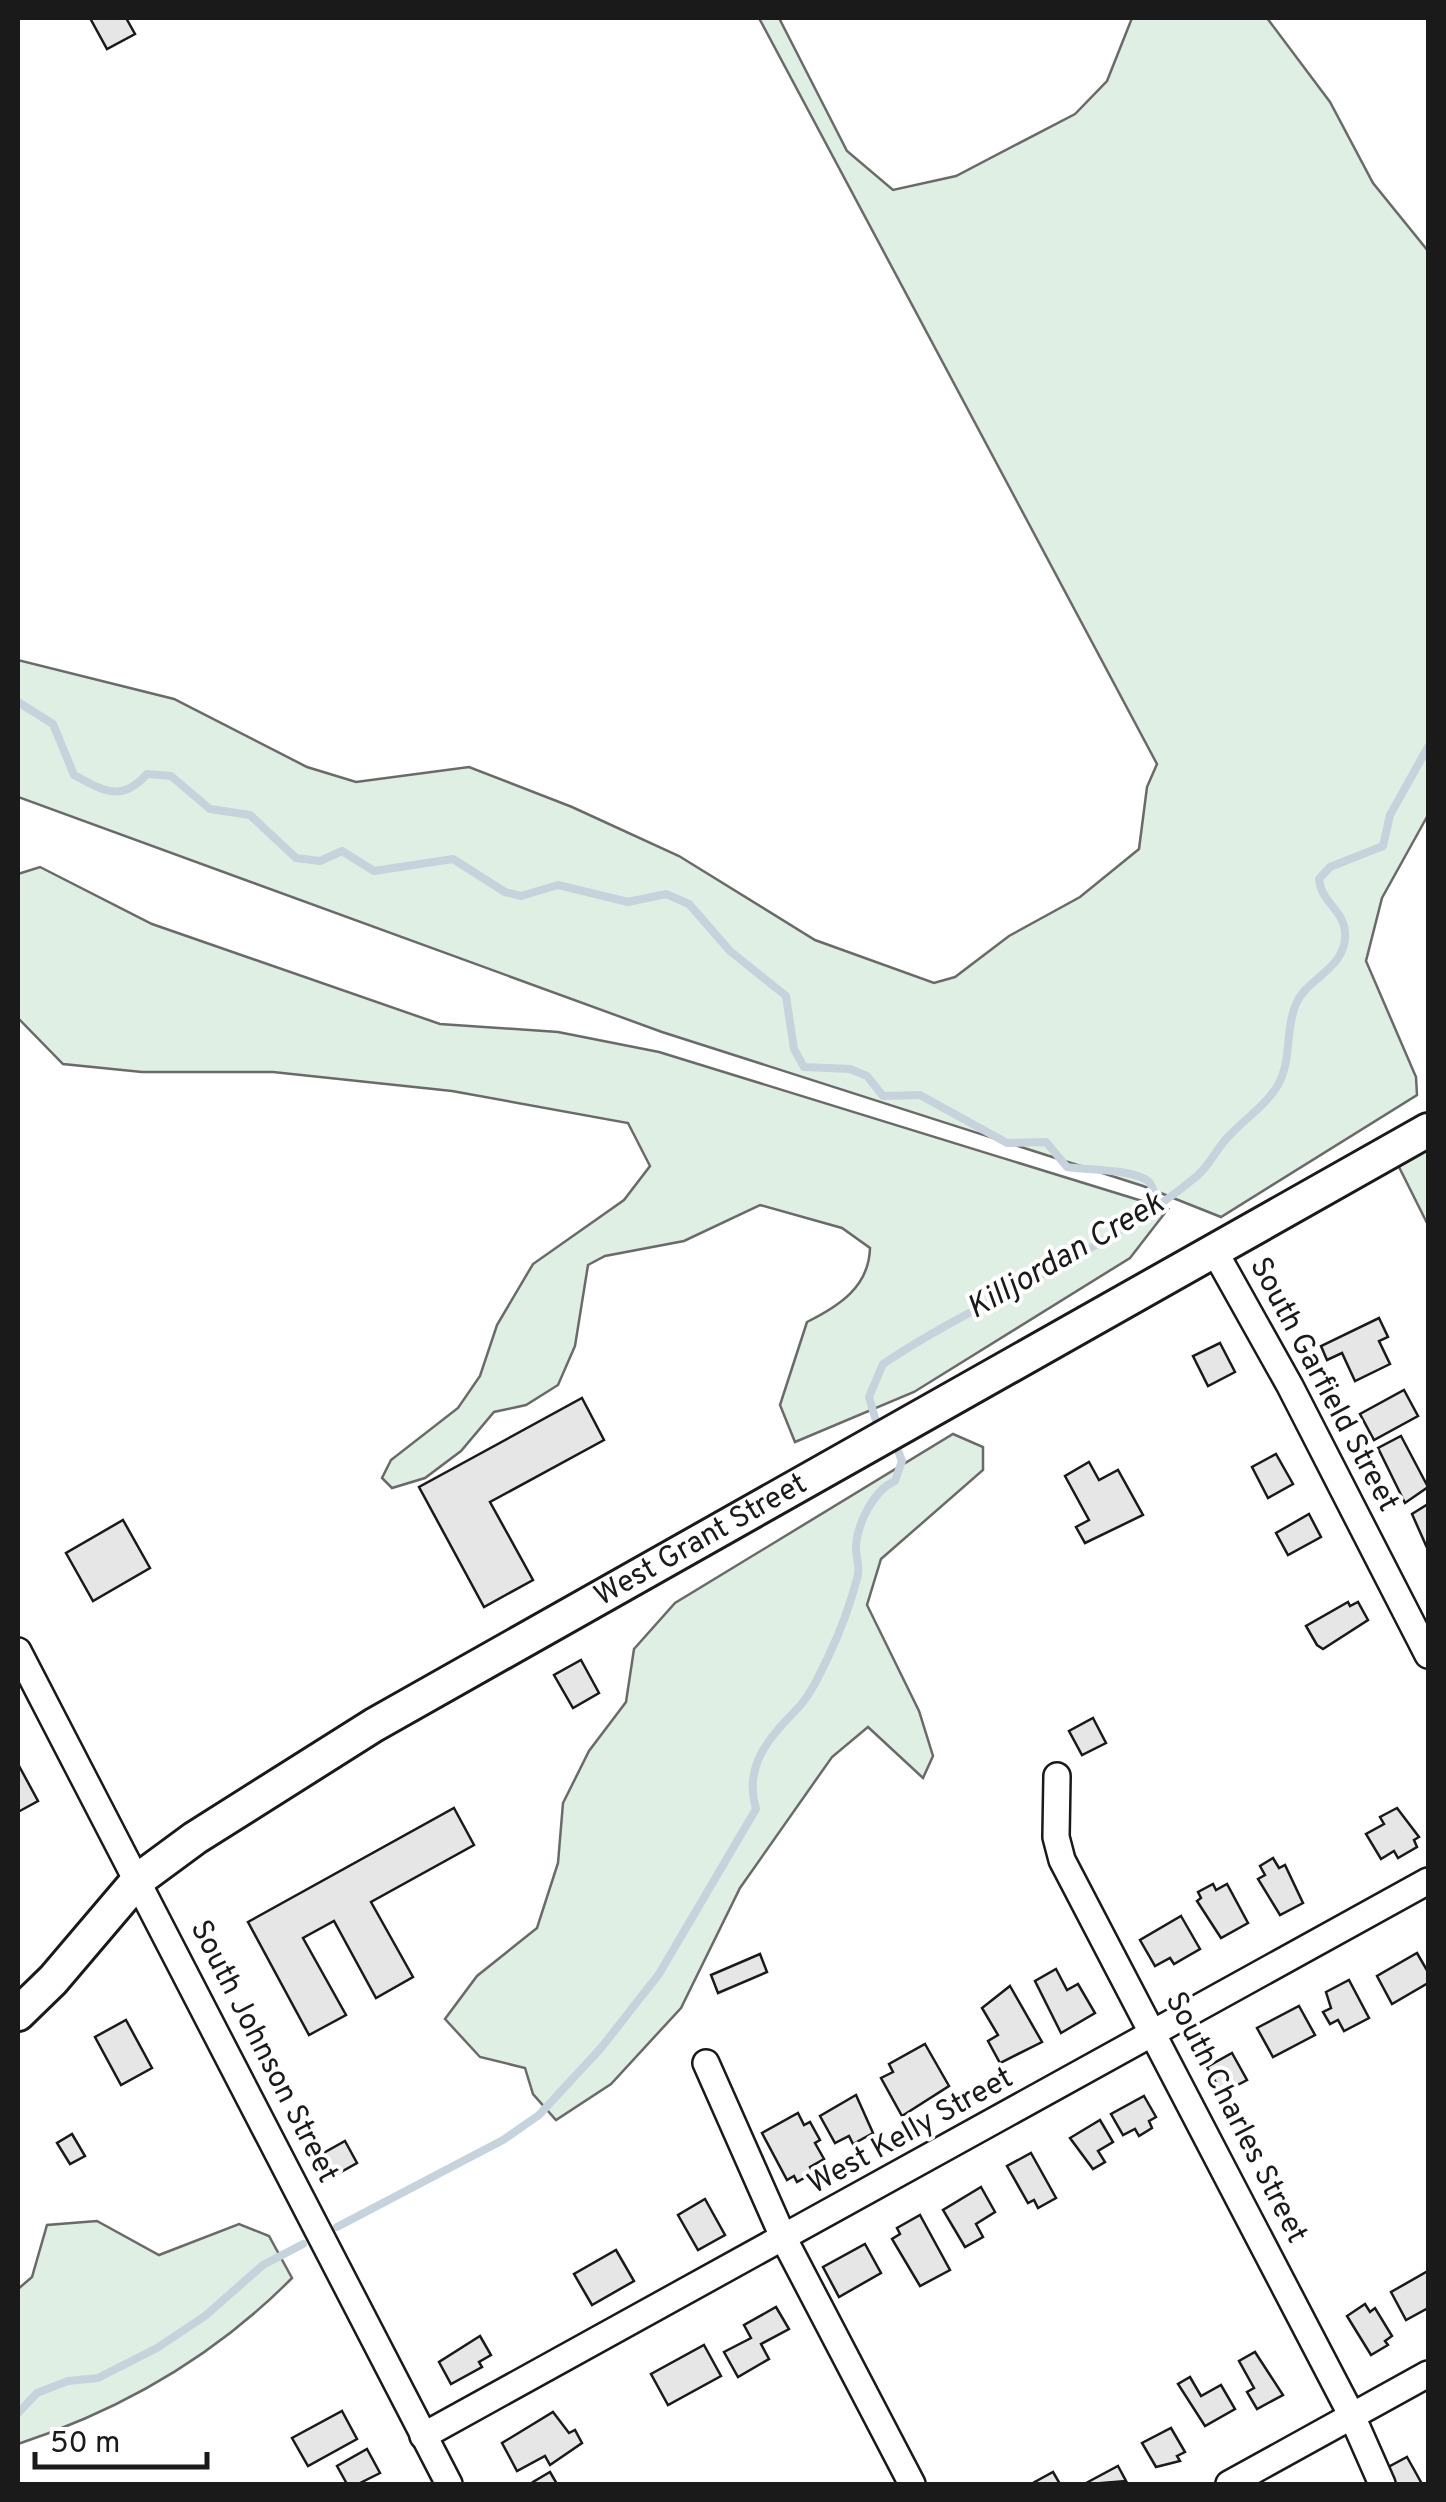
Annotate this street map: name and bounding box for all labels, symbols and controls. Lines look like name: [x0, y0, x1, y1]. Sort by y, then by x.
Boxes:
water label: Killjordan Creek: [960, 1184, 1172, 1329]
street label: South Garfield Street: [1240, 1252, 1406, 1518]
street label: West Grant Street: [588, 1466, 814, 1615]
street label: South Johnson Street: [181, 1914, 345, 2190]
street label: South Charles Street: [1156, 1986, 1314, 2250]
street label: West Kelly Street: [802, 2060, 1020, 2204]
scale bar: [35, 2407, 208, 2469]
text: 50 m: [50, 2426, 120, 2463]

